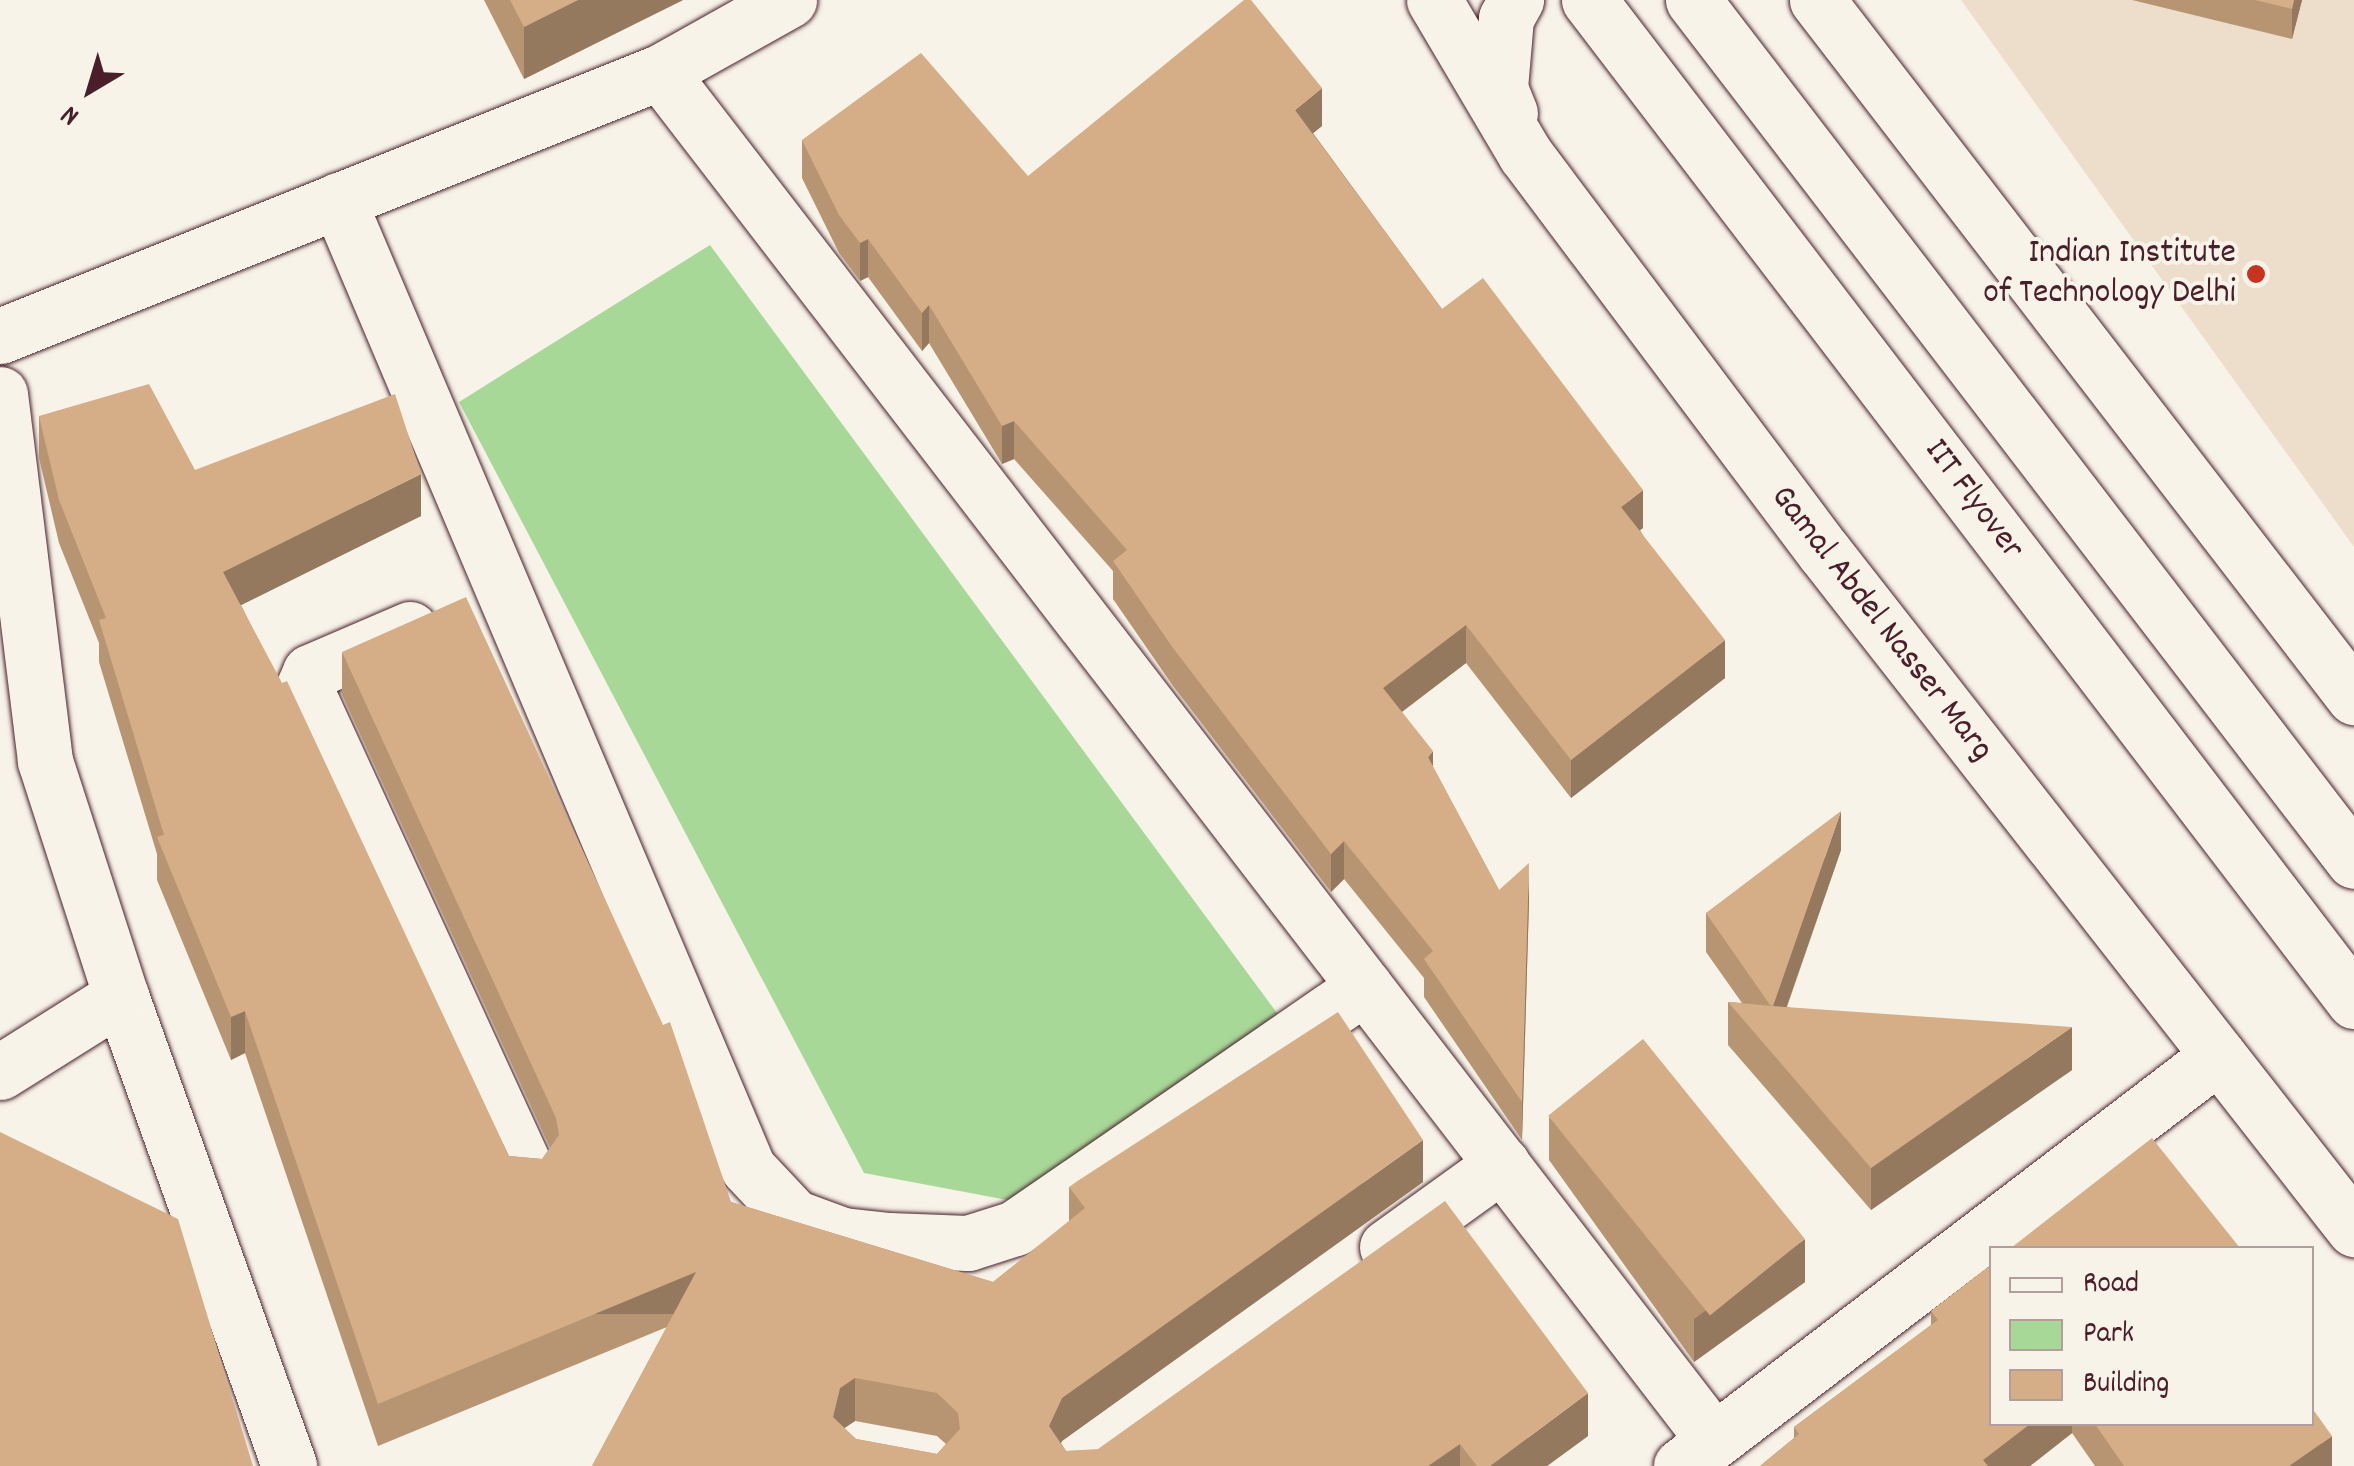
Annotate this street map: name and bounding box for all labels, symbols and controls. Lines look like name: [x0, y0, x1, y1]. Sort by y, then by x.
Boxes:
north arrow: [40, 40, 140, 140]
text: N: [54, 94, 89, 134]
place label: Indian Institute of Technology Delhi: [1983, 233, 2236, 315]
marker: Indian Institute of Technology Delhi: [2245, 263, 2267, 285]
street label: IIT Flyover: [1914, 431, 2032, 569]
street label: Gamal Abdel Nasser Marg: [1760, 478, 2002, 770]
legend: [1989, 1246, 2314, 1426]
text: Road: [2083, 1264, 2139, 1307]
text: Park: [2083, 1314, 2134, 1357]
text: Building: [2083, 1364, 2169, 1407]

